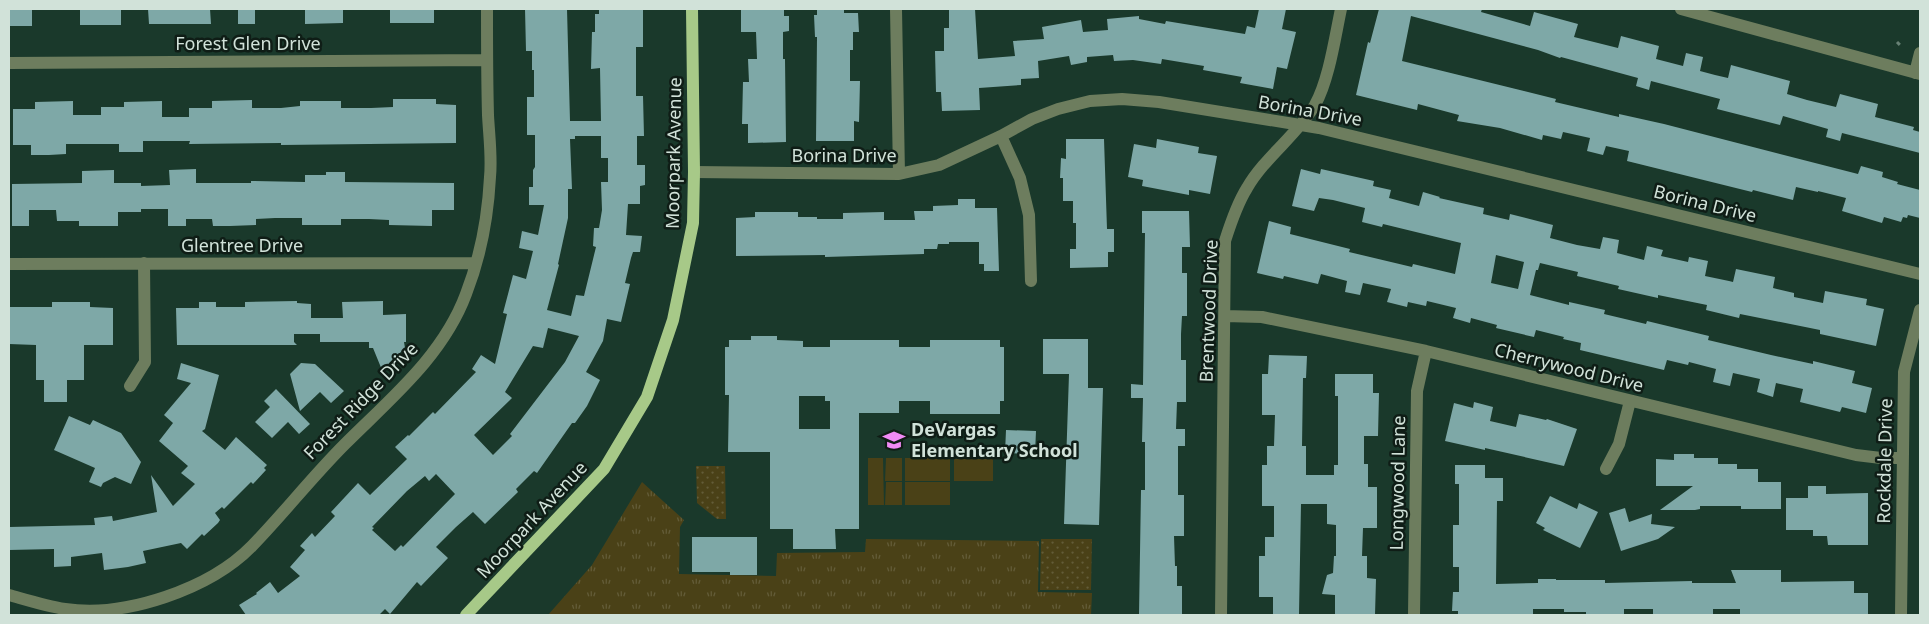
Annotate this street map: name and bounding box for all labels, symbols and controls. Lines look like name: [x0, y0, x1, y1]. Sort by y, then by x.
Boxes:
street label: Forest Glen Drive: [175, 31, 321, 55]
street label: Moorpark Avenue: [660, 77, 686, 229]
street label: Borina Drive: [1256, 89, 1364, 131]
street label: Borina Drive: [791, 143, 897, 167]
street label: Borina Drive: [1651, 179, 1759, 227]
street label: Glentree Drive: [181, 233, 303, 257]
street label: Brentwood Drive: [1194, 239, 1222, 383]
street label: Forest Ridge Drive: [298, 336, 423, 464]
street label: Cherrywood Drive: [1492, 337, 1646, 397]
street label: Rockdale Drive: [1871, 398, 1897, 524]
street label: Longwood Lane: [1384, 415, 1410, 551]
place label: DeVargas Elementary School: [911, 417, 1078, 462]
school or university icon: DeVargas Elementary School: [881, 427, 907, 453]
street label: Moorpark Avenue: [471, 456, 592, 583]

